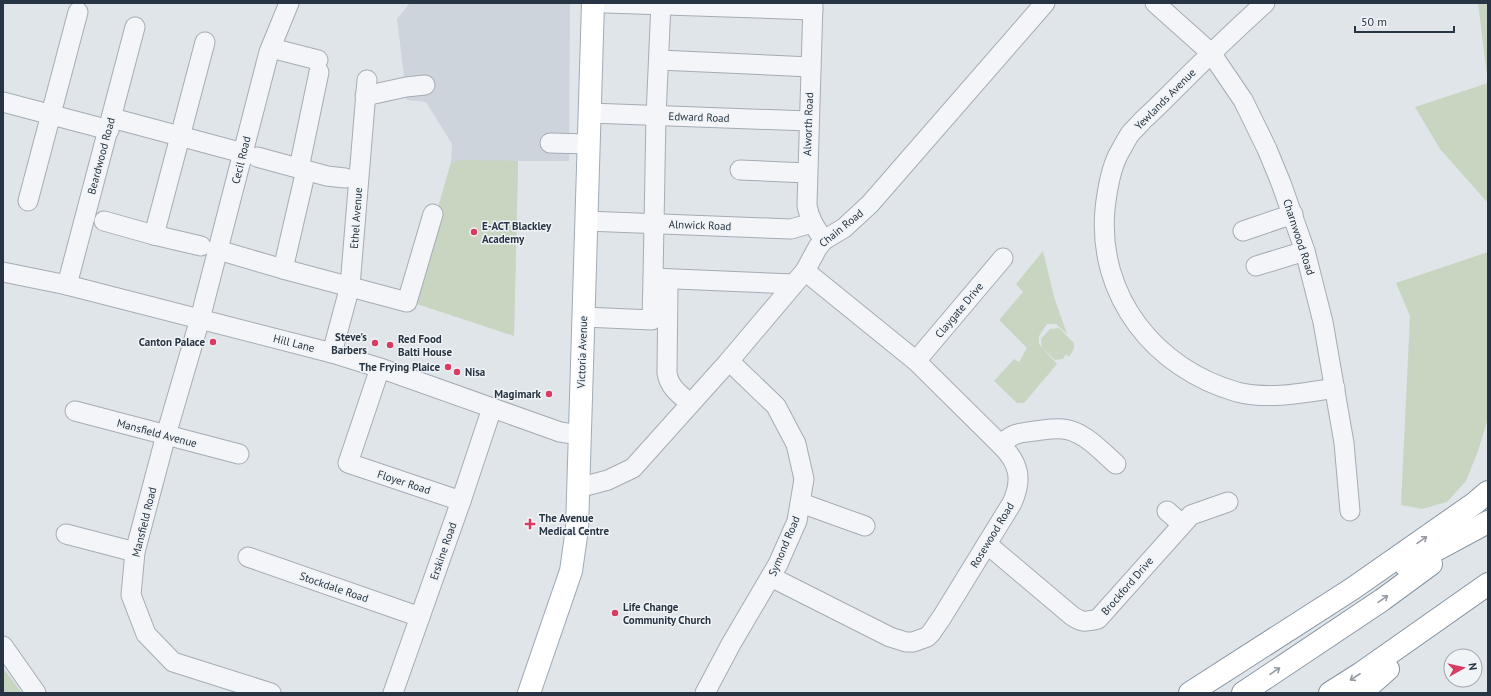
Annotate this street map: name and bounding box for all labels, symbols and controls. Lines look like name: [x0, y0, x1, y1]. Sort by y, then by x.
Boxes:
scale bar: [1355, 8, 1454, 34]
text: 50 m: [1361, 14, 1387, 29]
street label: Yewlands Avenue: [1131, 65, 1199, 133]
street label: Alworth Road: [800, 92, 816, 156]
street label: Edward Road: [668, 109, 730, 125]
street label: Beardwood Road: [84, 116, 118, 196]
street label: Cecil Road: [228, 135, 254, 185]
street label: Ethel Avenue: [347, 186, 365, 249]
street label: Charnwood Road: [1280, 197, 1318, 277]
street label: Chain Road: [816, 206, 866, 250]
street label: Alnwick Road: [668, 217, 732, 233]
place label: E-ACT Blackley Academy: [482, 219, 552, 246]
marker: E-ACT Blackley Academy: [469, 227, 479, 237]
street label: Claygate Drive: [932, 279, 987, 341]
street label: Victoria Avenue: [574, 315, 590, 390]
place label: Steve's Barbers: [331, 330, 367, 357]
street label: Hill Lane: [272, 331, 317, 355]
place label: Red Food Balti House: [398, 332, 452, 359]
place label: Canton Palace: [139, 335, 205, 349]
marker: Canton Palace: [208, 337, 218, 347]
marker: Steve's Barbers: [370, 338, 380, 348]
marker: Red Food Balti House: [385, 340, 395, 350]
place label: The Frying Plaice: [359, 360, 440, 374]
marker: The Frying Plaice: [443, 362, 453, 372]
place label: Nisa: [465, 365, 485, 379]
marker: Nisa: [452, 367, 462, 377]
place label: Magimark: [494, 387, 542, 401]
marker: Magimark: [544, 389, 554, 399]
street label: Mansfield Avenue: [115, 416, 199, 451]
street label: Floyer Road: [376, 467, 432, 497]
street label: Mansfield Road: [129, 485, 159, 558]
street label: Rosewood Road: [967, 500, 1017, 570]
place label: The Avenue Medical Centre: [539, 511, 609, 538]
street label: Symond Road: [765, 514, 803, 578]
marker: The Avenue Medical Centre: [524, 518, 536, 530]
street label: Erskine Road: [427, 520, 459, 582]
one-way arrow: [1416, 536, 1427, 544]
street label: Brockford Drive: [1098, 554, 1156, 618]
street label: Stockdale Road: [298, 569, 370, 605]
one-way arrow: [1377, 595, 1388, 603]
place label: Life Change Community Church: [623, 600, 711, 627]
marker: Life Change Community Church: [610, 608, 620, 618]
north arrow: [1443, 648, 1483, 688]
text: N: [1465, 662, 1480, 671]
one-way arrow: [1269, 667, 1280, 675]
one-way arrow: [1350, 673, 1361, 681]

